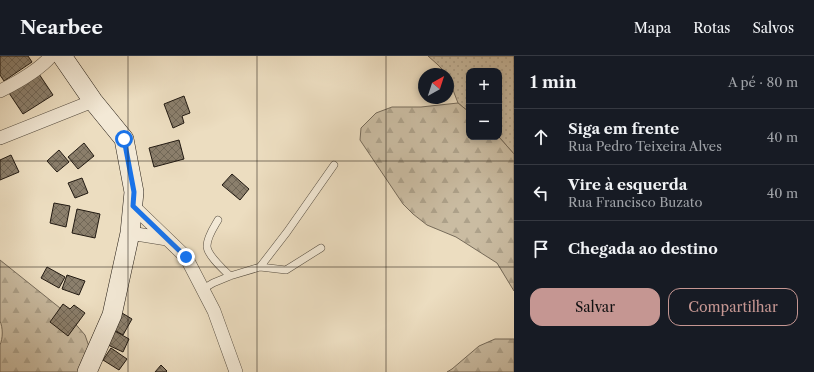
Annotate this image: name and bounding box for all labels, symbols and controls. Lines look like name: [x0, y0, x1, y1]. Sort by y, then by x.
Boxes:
text: Nearbee: [20, 16, 103, 39]
text: Mapa: [634, 19, 671, 37]
text: Rotas: [693, 19, 730, 37]
text: Salvos: [752, 19, 794, 37]
north arrow: [418, 68, 454, 104]
map controls: [466, 68, 502, 140]
button: +: [466, 68, 502, 104]
text: 1 min: [530, 72, 577, 92]
text: A pé · 80 m: [728, 74, 798, 90]
button: −: [466, 104, 502, 140]
text: Siga em frente: [568, 119, 679, 138]
icon: ahead: [530, 126, 552, 148]
text: 40 m: [767, 129, 798, 145]
route start: [115, 130, 133, 148]
text: Rua Pedro Teixeira Alves: [568, 138, 722, 154]
text: Vire à esquerda: [568, 175, 687, 194]
icon: left: [530, 182, 552, 204]
text: 40 m: [767, 185, 798, 201]
text: Rua Francisco Buzato: [568, 194, 702, 210]
icon: arrive: [530, 238, 552, 260]
text: Chegada ao destino: [568, 239, 718, 258]
route end: [177, 248, 195, 266]
button: Salvar: [530, 288, 660, 326]
button: Compartilhar: [668, 288, 798, 326]

